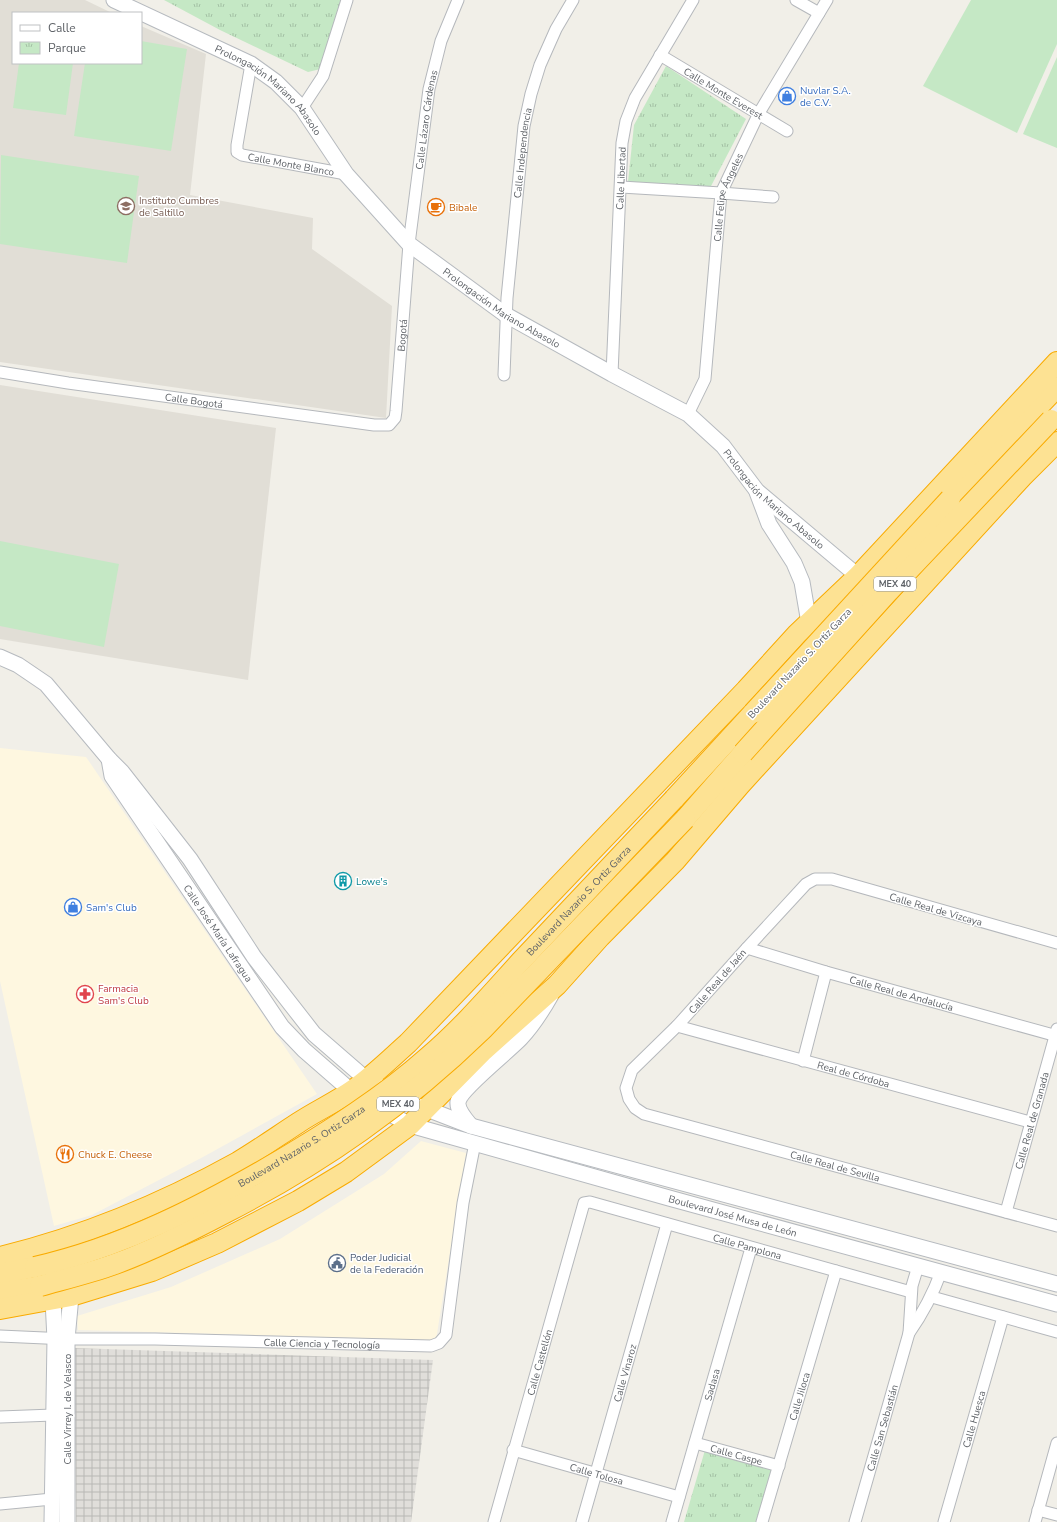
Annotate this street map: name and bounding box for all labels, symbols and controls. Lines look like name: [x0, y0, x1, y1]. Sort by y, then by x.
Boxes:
legend: [12, 12, 142, 64]
text: Calle: [48, 20, 76, 36]
text: Parque: [48, 40, 86, 56]
street label: Prolongación Mariano Abasolo: [212, 42, 324, 139]
street label: Calle Monte Everest: [681, 65, 766, 123]
street label: Calle Lázaro Cárdenas: [413, 69, 442, 170]
place label: Nuvlar S.A. de C.V.: [800, 84, 851, 110]
shop icon: Nuvlar S.A. de C.V.: [777, 86, 797, 106]
street label: Calle Independencia: [511, 106, 536, 199]
street label: Calle Libertad: [613, 146, 630, 210]
street label: Calle Monte Blanco: [247, 150, 336, 180]
street label: Calle Felipe Ángeles: [711, 151, 747, 242]
place label: Instituto Cumbres de Saltillo: [139, 194, 219, 220]
school or university icon: Instituto Cumbres de Saltillo: [116, 196, 136, 216]
cafe icon: Bibale: [426, 197, 446, 217]
place label: Bibale: [449, 201, 477, 215]
street label: Prolongación Mariano Abasolo: [440, 265, 563, 352]
street label: Bogotá: [395, 319, 411, 352]
street label: Calle Bogotá: [164, 390, 224, 412]
street label: Prolongación Mariano Abasolo: [720, 446, 827, 553]
road number: MEX 40: [874, 577, 916, 591]
street label: Boulevard Nazario S. Ortiz Garza: [745, 605, 855, 722]
street label: Boulevard Nazario S. Ortiz Garza: [523, 843, 634, 959]
building icon: Lowe's: [333, 871, 353, 891]
place label: Lowe's: [356, 875, 388, 889]
street label: Calle José María Lafragua: [180, 882, 256, 985]
street label: Calle Real de Vizcaya: [888, 890, 984, 930]
shop icon: Sam's Club: [63, 897, 83, 917]
place label: Sam's Club: [86, 901, 137, 915]
street label: Calle Real de Jaén: [686, 946, 750, 1017]
street label: Calle Real de Andalucía: [848, 973, 955, 1015]
place label: Farmacia Sam's Club: [98, 982, 149, 1008]
pharmacy icon: Farmacia Sam's Club: [75, 984, 95, 1004]
street label: Real de Córdoba: [816, 1058, 891, 1092]
street label: Calle Real de Granada: [1012, 1070, 1053, 1171]
road number: MEX 40: [377, 1097, 419, 1111]
street label: Boulevard Nazario S. Ortiz Garza: [236, 1102, 368, 1191]
restaurant icon: Chuck E. Cheese: [55, 1144, 75, 1164]
place label: Chuck E. Cheese: [78, 1148, 152, 1162]
street label: Calle Real de Sevilla: [788, 1148, 881, 1186]
street label: Boulevard José Musa de León: [667, 1192, 798, 1241]
street label: Calle Pamplona: [711, 1231, 783, 1263]
place label: Poder Judicial de la Federación: [350, 1251, 423, 1277]
public building icon: Poder Judicial de la Federación: [327, 1253, 347, 1273]
street label: Calle Castellón: [524, 1328, 556, 1397]
street label: Calle Ciencia y Tecnología: [263, 1336, 380, 1353]
street label: Calle Vinaroz: [611, 1342, 640, 1404]
street label: Calle Virrey I. de Velasco: [61, 1353, 75, 1464]
street label: Sadasa: [701, 1367, 724, 1403]
street label: Calle Jiloca: [786, 1371, 814, 1422]
street label: Calle San Sebastián: [864, 1383, 902, 1473]
street label: Calle Huesca: [960, 1389, 989, 1450]
street label: Calle Caspe: [709, 1441, 764, 1469]
street label: Calle Tolosa: [568, 1460, 625, 1489]

